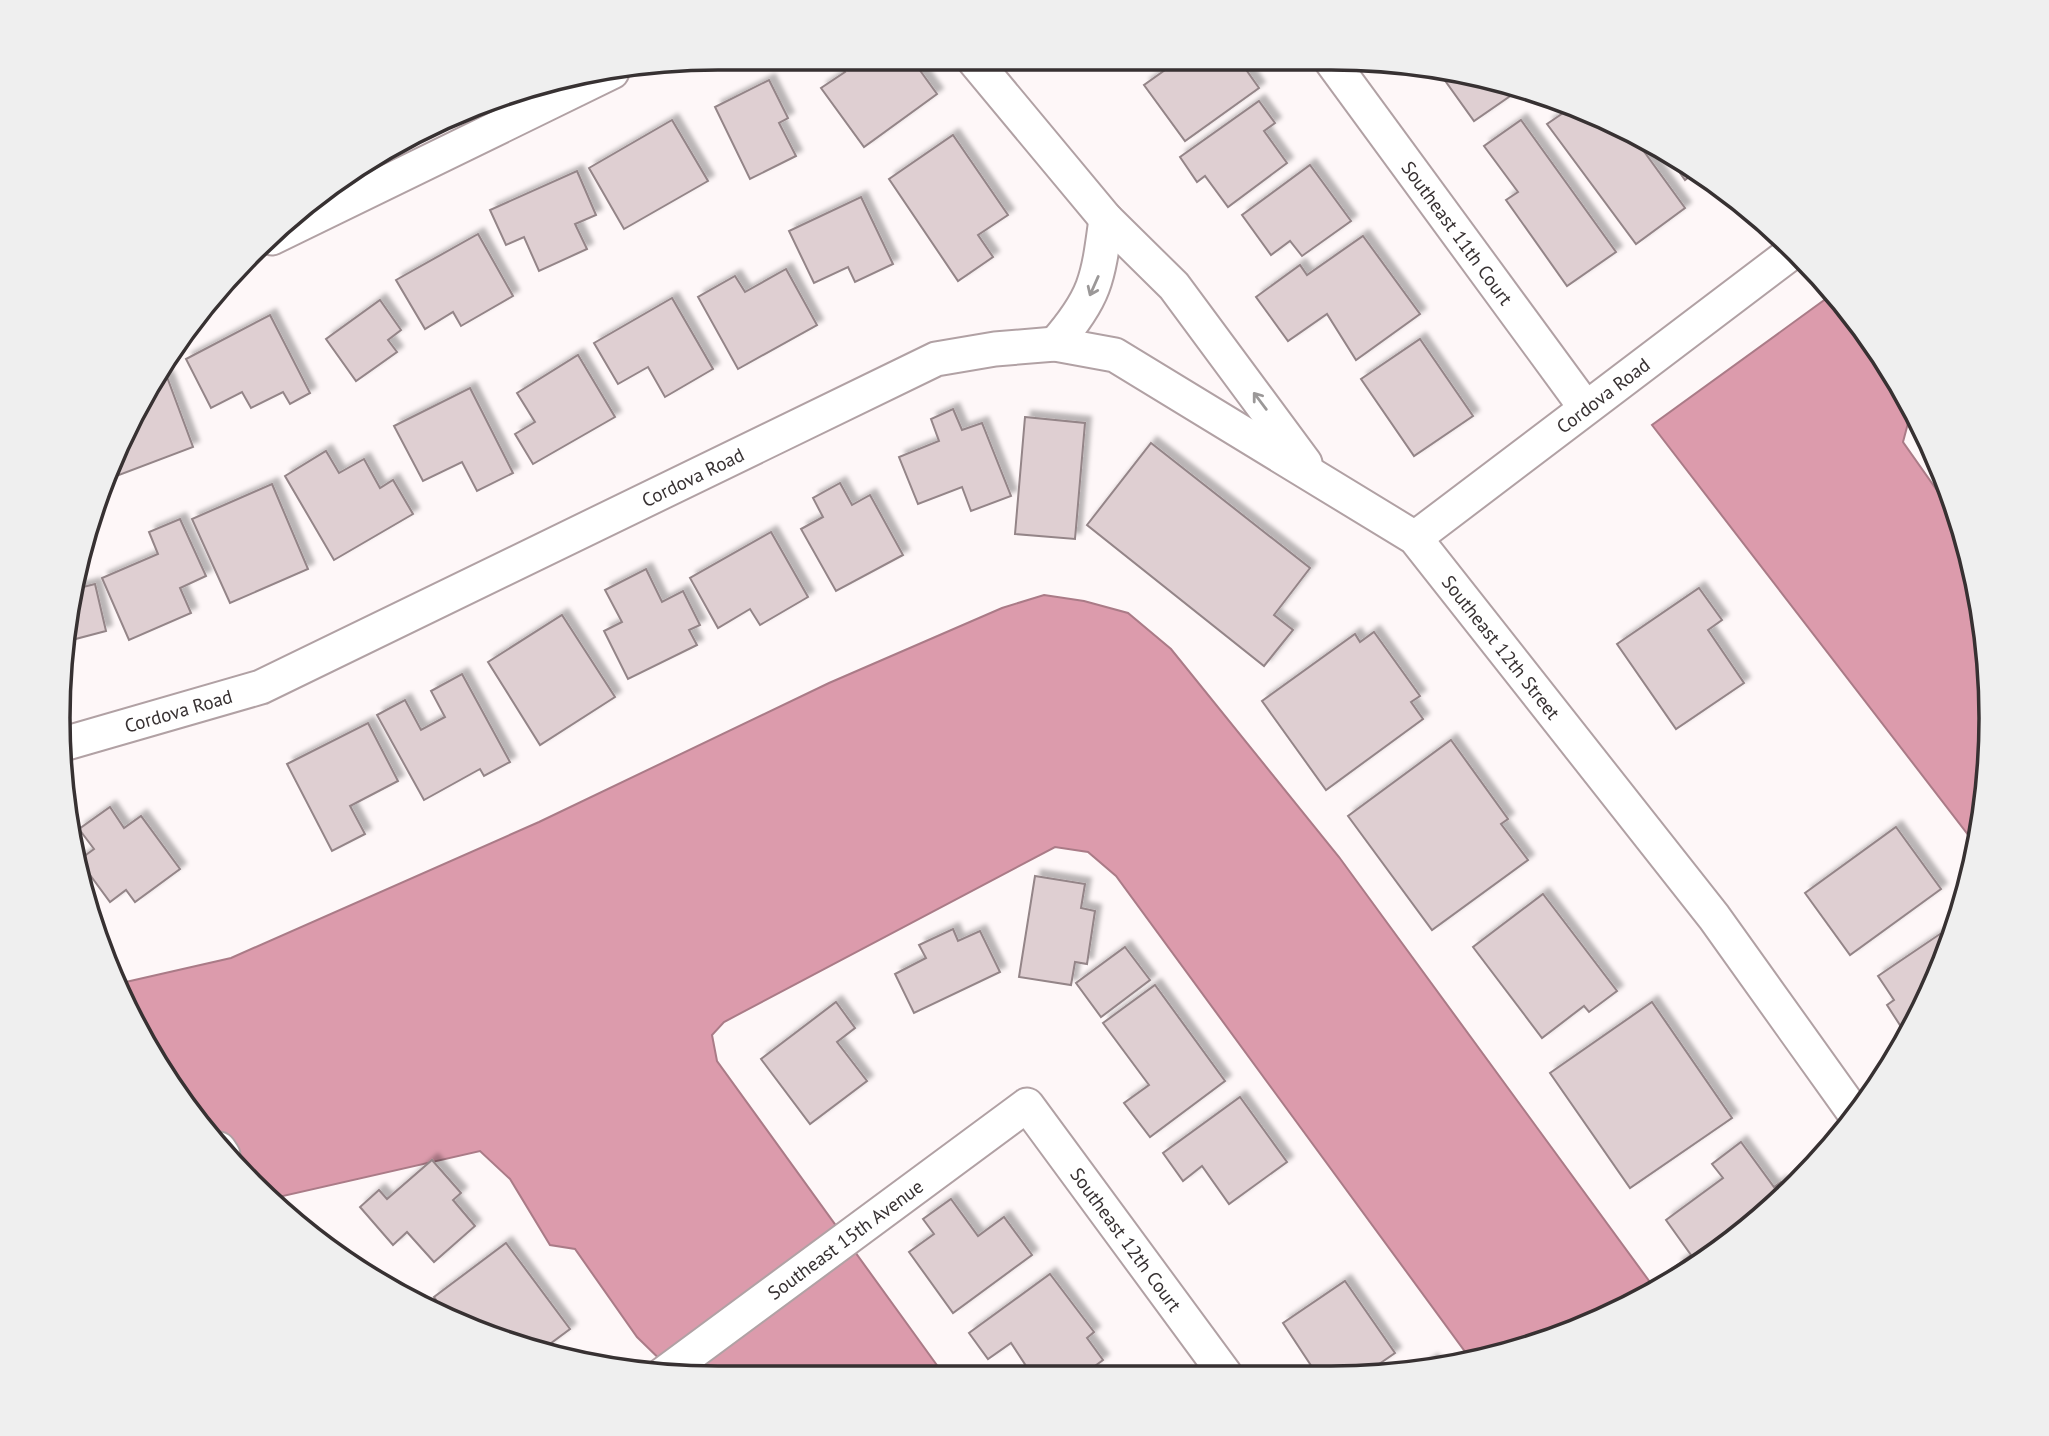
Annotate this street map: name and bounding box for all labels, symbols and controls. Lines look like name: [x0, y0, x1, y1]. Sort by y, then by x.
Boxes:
street label: Southeast 11th Court: [1397, 156, 1518, 310]
one-way arrow: [1087, 275, 1100, 296]
street label: Cordova Road: [1552, 352, 1655, 439]
one-way arrow: [1252, 392, 1267, 411]
street label: Cordova Road: [638, 442, 748, 512]
street label: Southeast 12th Street: [1437, 570, 1566, 725]
street label: Cordova Road: [122, 684, 235, 738]
street label: Southeast 12th Court: [1065, 1163, 1187, 1317]
street label: Southeast 15th Avenue: [763, 1174, 928, 1305]

